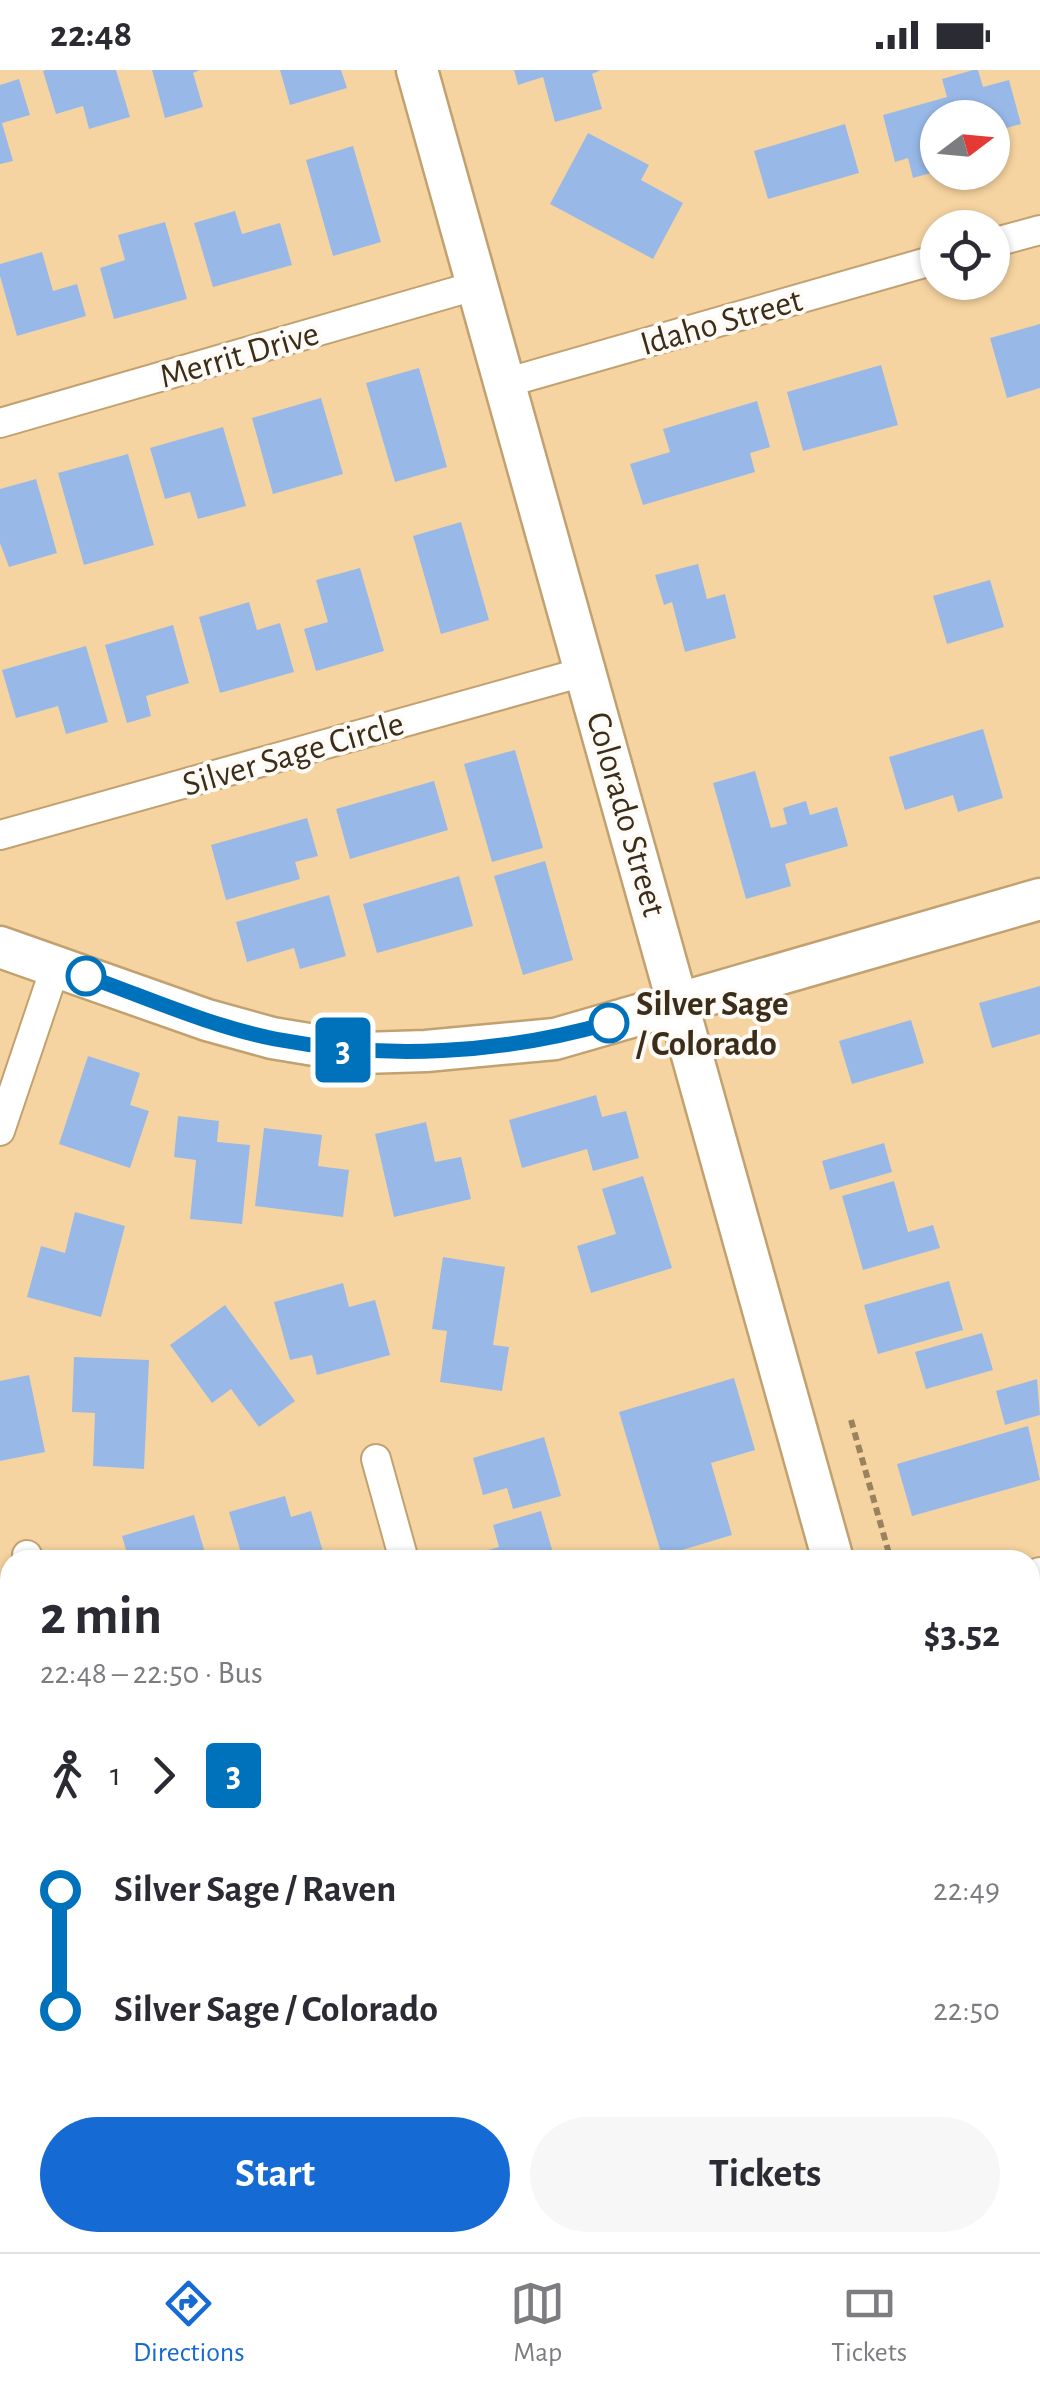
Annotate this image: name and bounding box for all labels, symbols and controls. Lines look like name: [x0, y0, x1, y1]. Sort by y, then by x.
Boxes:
text: 22:48: [50, 16, 132, 54]
north arrow: [920, 100, 1010, 190]
map controls: [920, 100, 1010, 300]
button: locate: [920, 210, 1010, 300]
street label: Idaho Street: [637, 283, 806, 362]
street label: Merrit Drive: [156, 316, 323, 395]
street label: Silver Sage Circle: [179, 706, 408, 803]
street label: Colorado Street: [580, 708, 671, 921]
unlabelled marker: [67, 957, 105, 995]
place label: Silver Sage / Colorado: [635, 987, 789, 1062]
marker: Silver Sage / Colorado: [590, 1004, 628, 1042]
line badge: 3: [310, 1018, 376, 1082]
text: 3: [335, 1033, 351, 1068]
text: 2 min: [40, 1589, 162, 1644]
text: $3.52: [924, 1616, 1000, 1654]
text: 22:48 – 22:50 · Bus: [40, 1657, 263, 1689]
icon: walk: [40, 1748, 95, 1803]
icon: forward: [136, 1748, 191, 1803]
text: 3: [226, 1758, 241, 1793]
text: 1: [110, 1759, 121, 1791]
text: Silver Sage / Raven: [114, 1871, 396, 1909]
text: 22:49: [933, 1874, 1000, 1906]
text: Silver Sage / Colorado: [114, 1991, 438, 2029]
text: 22:50: [933, 1994, 1000, 2026]
button: Start: [40, 2117, 510, 2232]
button: Tickets: [530, 2117, 1000, 2232]
tab: Directions: [133, 2276, 245, 2370]
tab: Map: [510, 2276, 565, 2370]
tab: Tickets: [831, 2276, 907, 2370]

